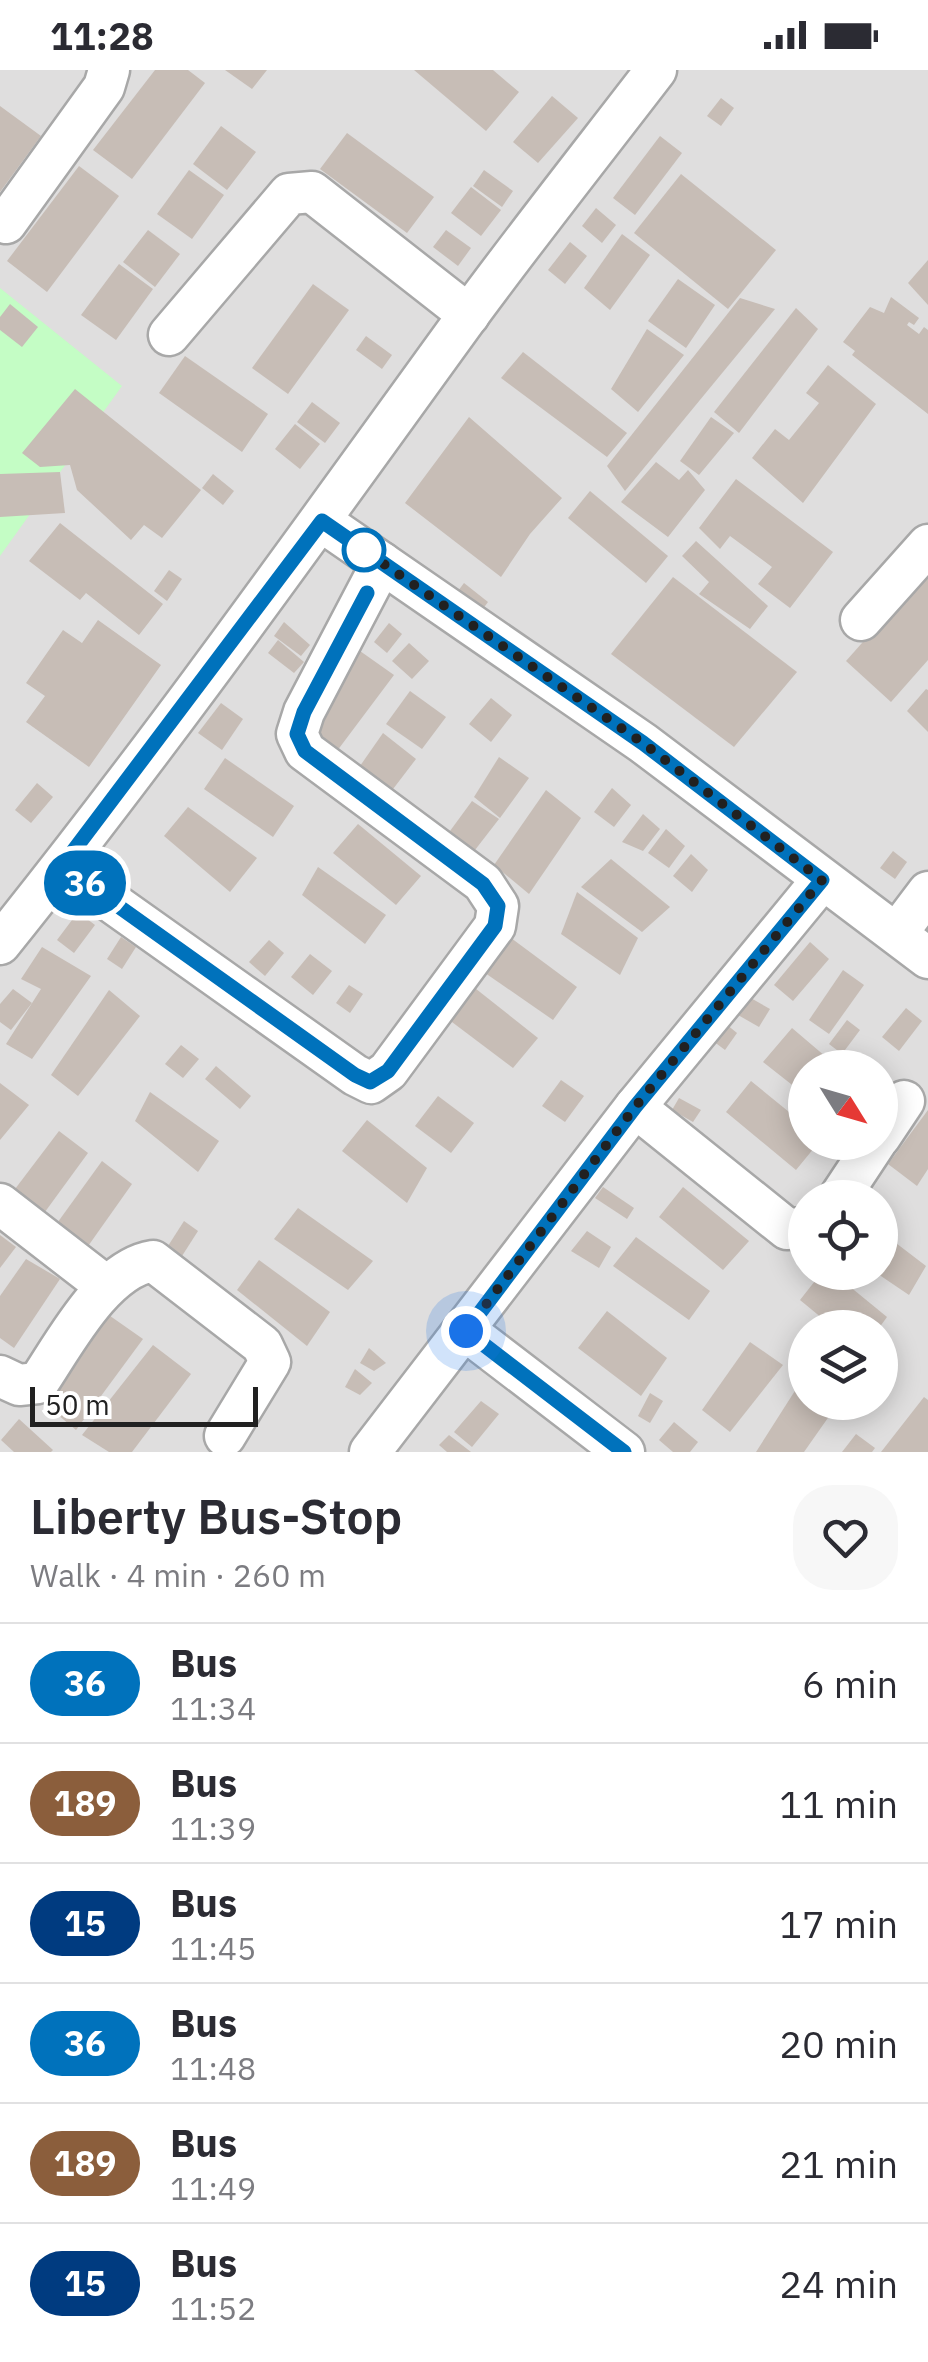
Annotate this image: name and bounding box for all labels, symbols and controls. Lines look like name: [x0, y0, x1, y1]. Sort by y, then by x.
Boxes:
text: 11:28: [50, 11, 154, 60]
unlabelled marker: [343, 529, 385, 571]
line badge: 36: [40, 850, 130, 916]
text: 36: [64, 860, 106, 906]
north arrow: [788, 1050, 898, 1160]
map controls: [788, 1050, 898, 1420]
button: locate: [788, 1180, 898, 1290]
your location: [441, 1306, 491, 1356]
button: layers: [788, 1310, 898, 1420]
scale bar: [30, 1382, 258, 1426]
text: 50 m: [45, 1386, 110, 1423]
text: Liberty Bus-Stop: [30, 1485, 402, 1547]
button: heart: [793, 1485, 898, 1590]
text: Walk · 4 min · 260 m: [30, 1554, 326, 1596]
text: Bus: [170, 1638, 237, 1687]
text: 6 min: [802, 1659, 898, 1708]
text: 36: [64, 1660, 106, 1706]
text: 11:34: [170, 1687, 256, 1729]
text: Bus: [170, 1758, 237, 1807]
text: 11 min: [779, 1779, 898, 1828]
text: 189: [53, 1780, 117, 1826]
text: 11:39: [170, 1807, 256, 1849]
text: Bus: [170, 1878, 237, 1927]
text: 17 min: [779, 1899, 898, 1948]
text: 15: [64, 1900, 106, 1946]
text: 11:45: [170, 1927, 256, 1969]
text: Bus: [170, 1998, 237, 2047]
text: 20 min: [779, 2019, 898, 2068]
text: 36: [64, 2020, 106, 2066]
text: 11:48: [170, 2047, 256, 2089]
text: Bus: [170, 2118, 237, 2167]
text: 21 min: [779, 2139, 898, 2188]
text: 189: [53, 2140, 117, 2186]
text: 11:49: [170, 2167, 256, 2209]
text: Bus: [170, 2238, 237, 2287]
text: 24 min: [779, 2259, 898, 2308]
text: 15: [64, 2260, 106, 2306]
text: 11:52: [170, 2287, 256, 2329]

